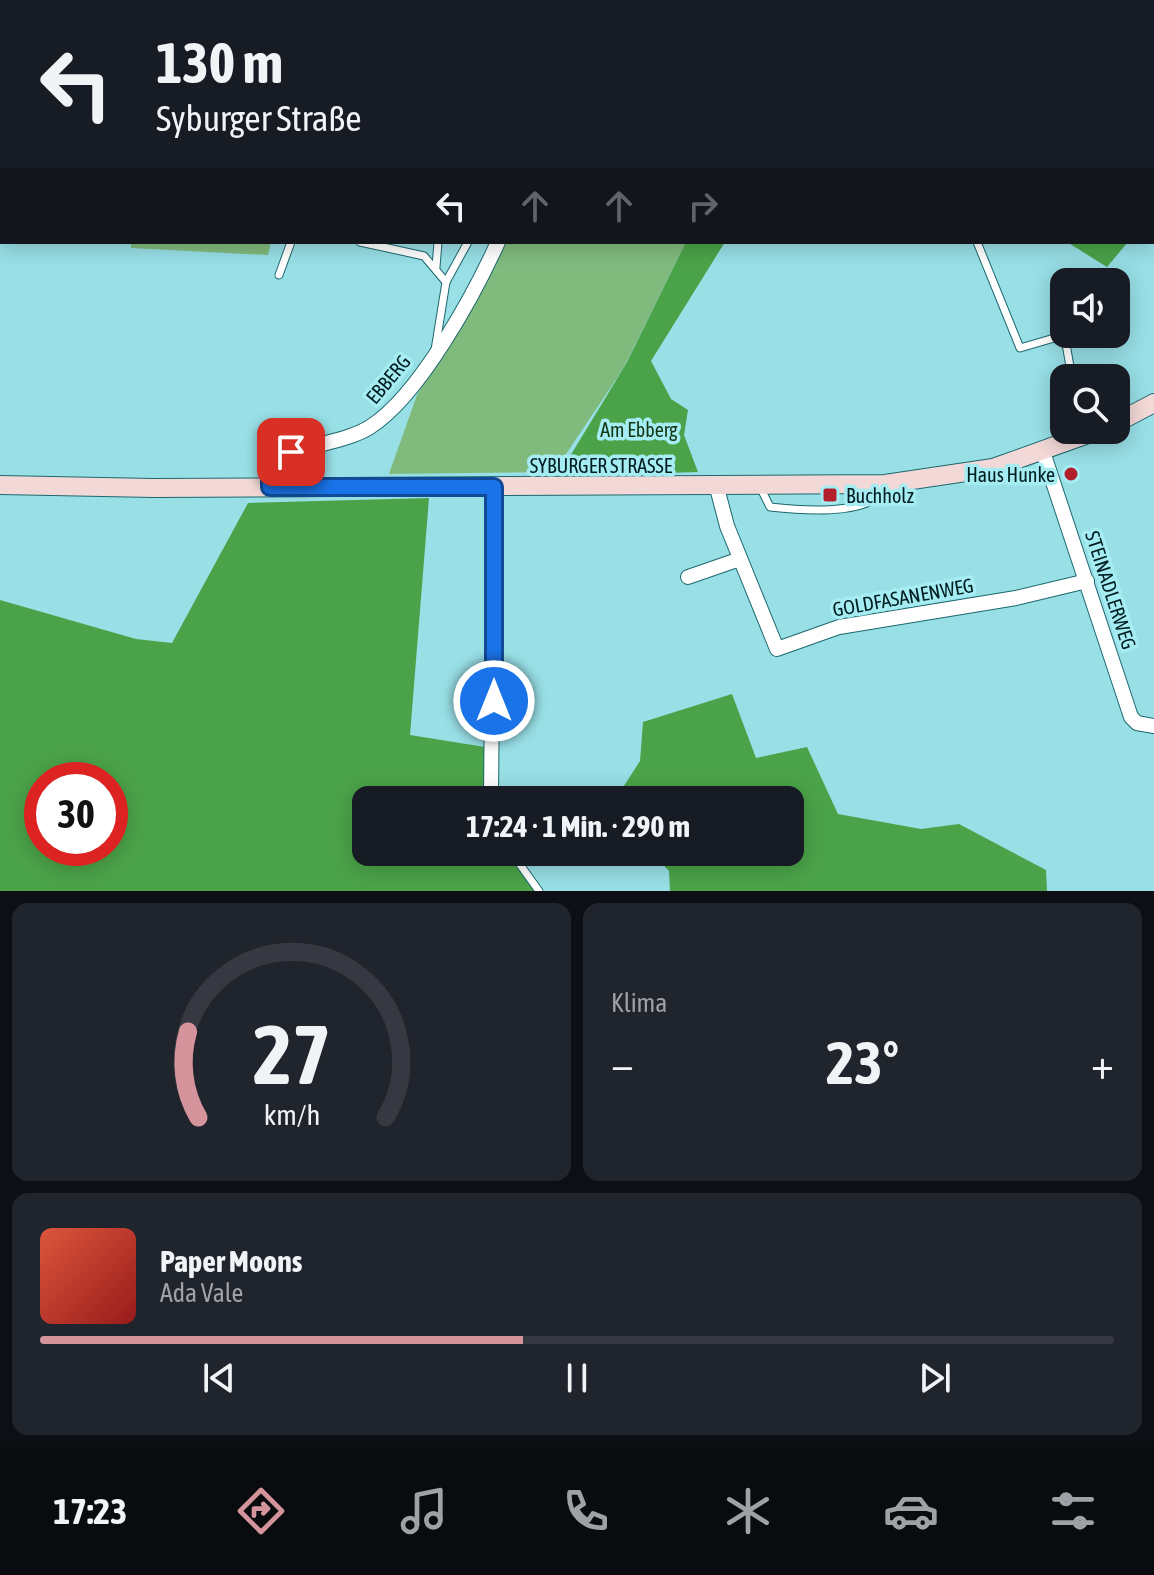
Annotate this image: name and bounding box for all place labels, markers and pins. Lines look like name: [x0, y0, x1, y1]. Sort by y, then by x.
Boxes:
pin: [257, 418, 325, 486]
place label: Haus Hunke: [966, 463, 1055, 486]
marker: Haus Hunke: [1062, 465, 1080, 483]
place label: Buchholz: [846, 484, 914, 507]
marker: Buchholz: [821, 486, 839, 504]

